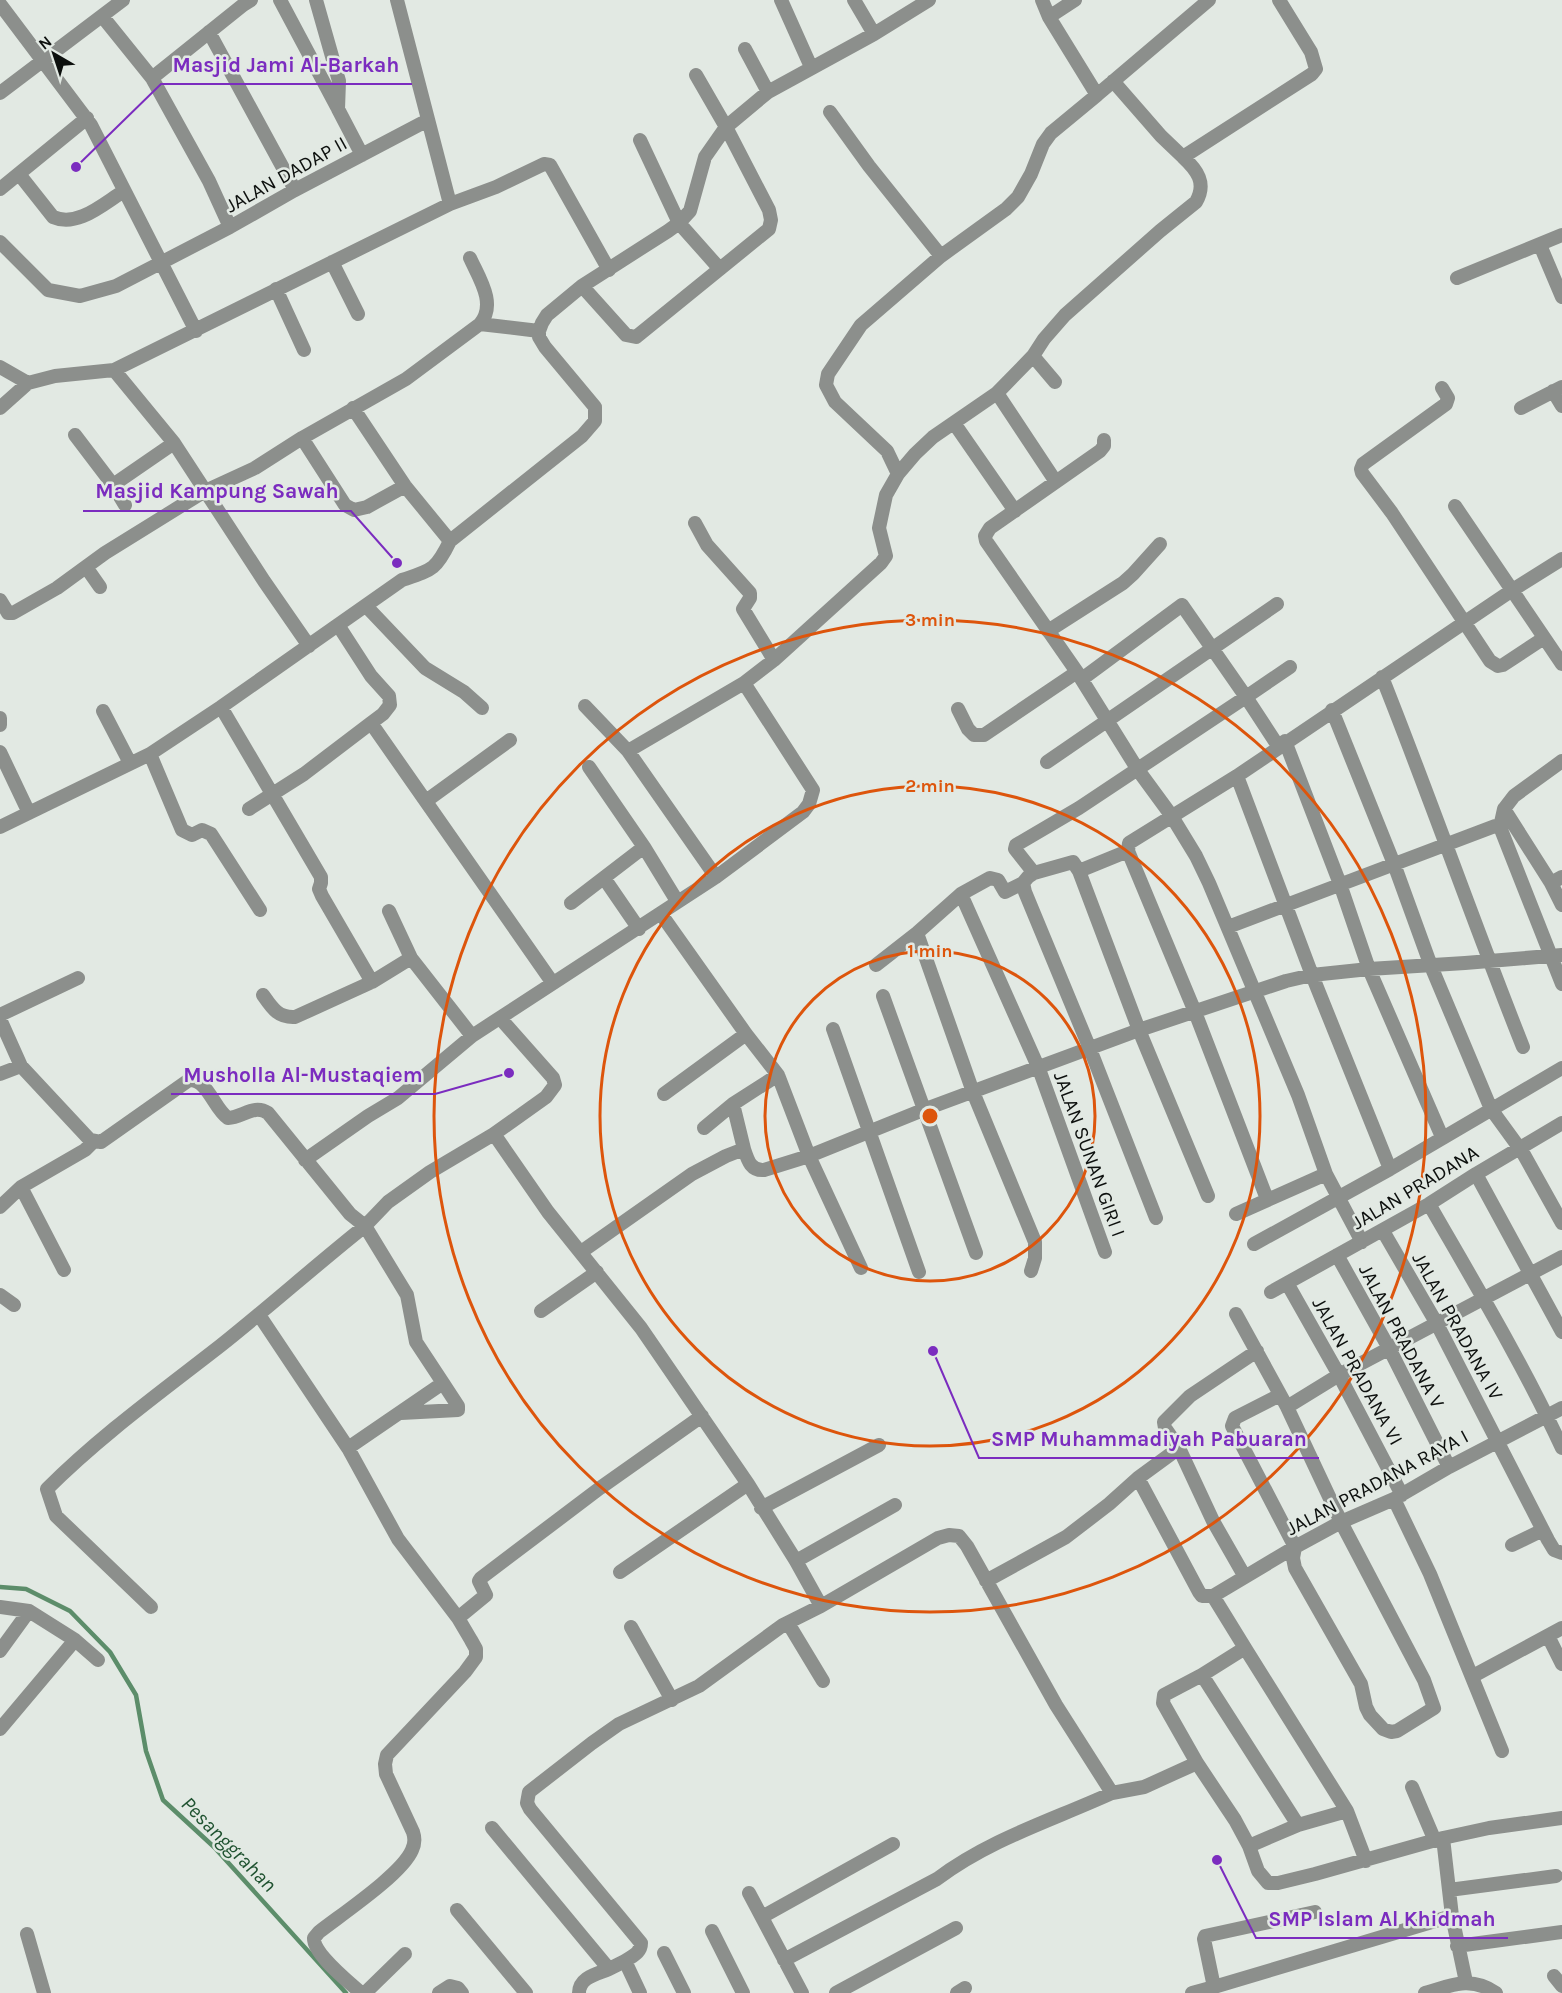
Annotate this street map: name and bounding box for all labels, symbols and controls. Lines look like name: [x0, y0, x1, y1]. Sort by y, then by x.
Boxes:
north arrow: [24, 24, 84, 84]
text: N: [34, 32, 55, 54]
callout: Masjid Jami Al-Barkah: [161, 45, 412, 84]
text: Masjid Jami Al-Barkah: [173, 53, 399, 77]
street label: JALAN DADAP II: [222, 132, 351, 217]
callout: Masjid Kampung Sawah: [83, 472, 351, 511]
text: Masjid Kampung Sawah: [95, 479, 339, 503]
text: 3 min: [905, 609, 955, 631]
text: 2 min: [905, 775, 955, 797]
text: 1 min: [907, 940, 953, 962]
callout: Musholla Al-Mustaqiem: [171, 1055, 435, 1094]
text: Musholla Al-Mustaqiem: [183, 1063, 423, 1088]
street label: JALAN SUNAN GIRI I: [1049, 1068, 1130, 1240]
centre of rings: [920, 1106, 940, 1126]
street label: JALAN PRADANA: [1348, 1141, 1483, 1234]
street label: JALAN PRADANA IV: [1407, 1248, 1508, 1404]
street label: JALAN PRADANA V: [1354, 1260, 1449, 1412]
street label: JALAN PRADANA VI: [1307, 1293, 1408, 1449]
callout: SMP Muhammadiyah Pabuaran: [979, 1419, 1319, 1458]
street label: JALAN PRADANA RAYA I: [1282, 1425, 1472, 1540]
text: SMP Muhammadiyah Pabuaran: [991, 1427, 1307, 1451]
water label: Pesanggrahan: [176, 1791, 282, 1897]
callout: SMP Islam Al Khidmah: [1256, 1899, 1508, 1938]
text: SMP Islam Al Khidmah: [1268, 1907, 1496, 1931]

